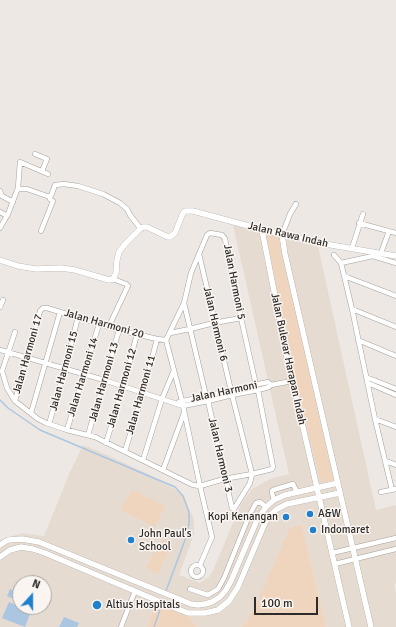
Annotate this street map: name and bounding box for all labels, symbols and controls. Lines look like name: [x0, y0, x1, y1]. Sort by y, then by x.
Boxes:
street label: Jalan Rawa Indah: [247, 219, 329, 251]
street label: Jalan Harmoni 5: [220, 243, 248, 321]
street label: Jalan Harmoni 6: [200, 285, 230, 363]
street label: Jalan Bulevar Harapan Indah: [268, 292, 308, 426]
street label: Jalan Harmoni 20: [63, 306, 145, 342]
street label: Jalan Harmoni 17: [10, 313, 46, 395]
street label: Jalan Harmoni 15: [47, 330, 81, 412]
street label: Jalan Harmoni 14: [65, 336, 101, 418]
street label: Jalan Harmoni 13: [86, 341, 122, 423]
street label: Jalan Harmoni 12: [104, 347, 140, 429]
street label: Jalan Harmoni 11: [123, 354, 159, 436]
street label: Jalan Harmoni: [189, 378, 259, 406]
street label: Jalan Harmoni 3: [205, 416, 235, 494]
place label: A&W: [318, 507, 341, 521]
marker: A&W: [305, 509, 315, 519]
place label: Kopi Kenangan: [208, 510, 278, 524]
marker: Kopi Kenangan: [281, 512, 291, 522]
place label: Indomaret: [321, 523, 369, 537]
marker: Indomaret: [308, 525, 318, 535]
place label: John Paul's School: [139, 527, 192, 553]
marker: John Paul's School: [126, 535, 136, 545]
north arrow: [12, 575, 52, 615]
text: N: [30, 577, 42, 592]
scale bar: [256, 589, 320, 615]
text: 100 m: [261, 596, 293, 611]
place label: Altius Hospitals: [106, 598, 180, 612]
marker: Altius Hospitals: [91, 599, 103, 611]

